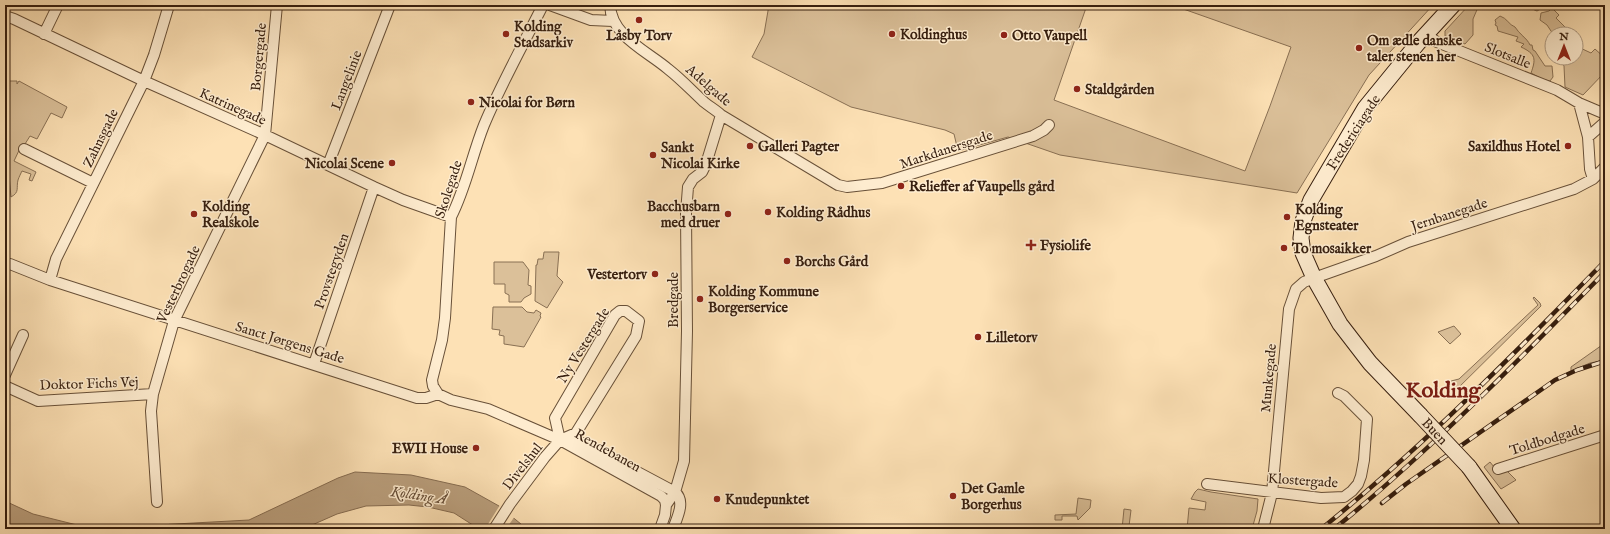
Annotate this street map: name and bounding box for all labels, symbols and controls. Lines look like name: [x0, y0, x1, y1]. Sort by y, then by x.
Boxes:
marker: Låsby Torv: [634, 15, 644, 25]
place label: Kolding Stadsarkiv: [514, 18, 574, 52]
street label: Borgergade: [247, 22, 271, 92]
place label: Koldinghus: [900, 26, 967, 44]
north arrow: [1544, 26, 1584, 66]
place label: Låsby Torv: [606, 27, 673, 45]
place label: Otto Vaupell: [1012, 27, 1088, 45]
marker: Kolding Stadsarkiv: [501, 29, 511, 39]
marker: Koldinghus: [887, 29, 897, 39]
marker: Otto Vaupell: [999, 30, 1009, 40]
text: N: [1558, 30, 1569, 44]
place label: Om ædle danske taler stenen her: [1366, 32, 1463, 66]
street label: Slotsalle: [1482, 39, 1534, 74]
marker: Om ædle danske taler stenen her: [1354, 43, 1364, 53]
street label: Langelinie: [327, 47, 367, 113]
street label: Adelgade: [681, 60, 735, 111]
place label: Staldgården: [1085, 81, 1155, 99]
street label: Katrinegade: [196, 84, 269, 130]
marker: Staldgården: [1072, 84, 1082, 94]
street label: Fredericiagade: [1323, 91, 1385, 174]
place label: Nicolai for Børn: [478, 94, 575, 112]
marker: Nicolai for Børn: [466, 97, 476, 107]
street label: Zahnsgade: [79, 106, 123, 171]
street label: Markdanersgade: [898, 126, 996, 173]
place label: Galleri Pagter: [758, 138, 840, 156]
place label: Saxildhus Hotel: [1468, 138, 1561, 156]
place label: Sankt Nicolai Kirke: [660, 139, 740, 173]
marker: Galleri Pagter: [745, 141, 755, 151]
marker: Saxildhus Hotel: [1563, 141, 1573, 151]
marker: Sankt Nicolai Kirke: [648, 150, 658, 160]
place label: Nicolai Scene: [304, 155, 385, 173]
marker: Nicolai Scene: [387, 158, 397, 168]
street label: Skolegade: [431, 158, 467, 221]
place label: Relieffer af Vaupells gård: [909, 178, 1055, 196]
marker: Relieffer af Vaupells gård: [896, 181, 906, 191]
street label: Jernbanegade: [1407, 194, 1490, 236]
place label: Kolding Realskole: [202, 198, 259, 232]
place label: Bacchusbarn med druer: [647, 198, 721, 232]
place label: Kolding Egnsteater: [1295, 201, 1359, 235]
place label: Kolding Rådhus: [776, 204, 870, 222]
marker: Kolding Rådhus: [763, 207, 773, 217]
marker: Kolding Realskole: [189, 209, 199, 219]
marker: Bacchusbarn med druer: [723, 209, 733, 219]
marker: Kolding Egnsteater: [1282, 212, 1292, 222]
street label: Provstegyden: [311, 231, 353, 312]
place label: Fysiolife: [1040, 237, 1091, 255]
marker: Fysiolife: [1025, 239, 1037, 251]
place label: To mosaikker: [1291, 240, 1372, 258]
street label: Vesterbrogade: [153, 242, 205, 327]
marker: To mosaikker: [1279, 243, 1289, 253]
place label: Borchs Gård: [795, 253, 869, 271]
marker: Borchs Gård: [782, 256, 792, 266]
place label: Vestertorv: [586, 266, 648, 284]
marker: Vestertorv: [650, 269, 660, 279]
street label: Bredgade: [665, 272, 683, 328]
place label: Kolding Kommune Borgerservice: [708, 283, 820, 317]
marker: Kolding Kommune Borgerservice: [695, 294, 705, 304]
street label: Ny Vestergade: [554, 304, 614, 387]
street label: Sanct Jørgens Gade: [233, 318, 347, 368]
place label: Lilletorv: [986, 329, 1038, 347]
marker: Lilletorv: [973, 332, 983, 342]
street label: Munkegade: [1257, 342, 1281, 413]
street label: Doktor Fichs Vej: [39, 373, 139, 395]
district label: Kolding: [1406, 377, 1481, 405]
street label: Buen: [1417, 414, 1452, 449]
street label: Toldbodgade: [1507, 420, 1588, 460]
street label: Rendebanen: [571, 425, 644, 477]
street label: Divelshul: [499, 439, 547, 494]
place label: EWII House: [392, 440, 469, 458]
marker: EWII House: [471, 443, 481, 453]
street label: Klostergade: [1267, 470, 1339, 492]
place label: Det Gamle Borgerhus: [961, 480, 1025, 514]
water label: Kolding Å: [389, 482, 449, 510]
place label: Knudepunktet: [725, 491, 810, 509]
marker: Det Gamle Borgerhus: [948, 491, 958, 501]
marker: Knudepunktet: [712, 494, 722, 504]

